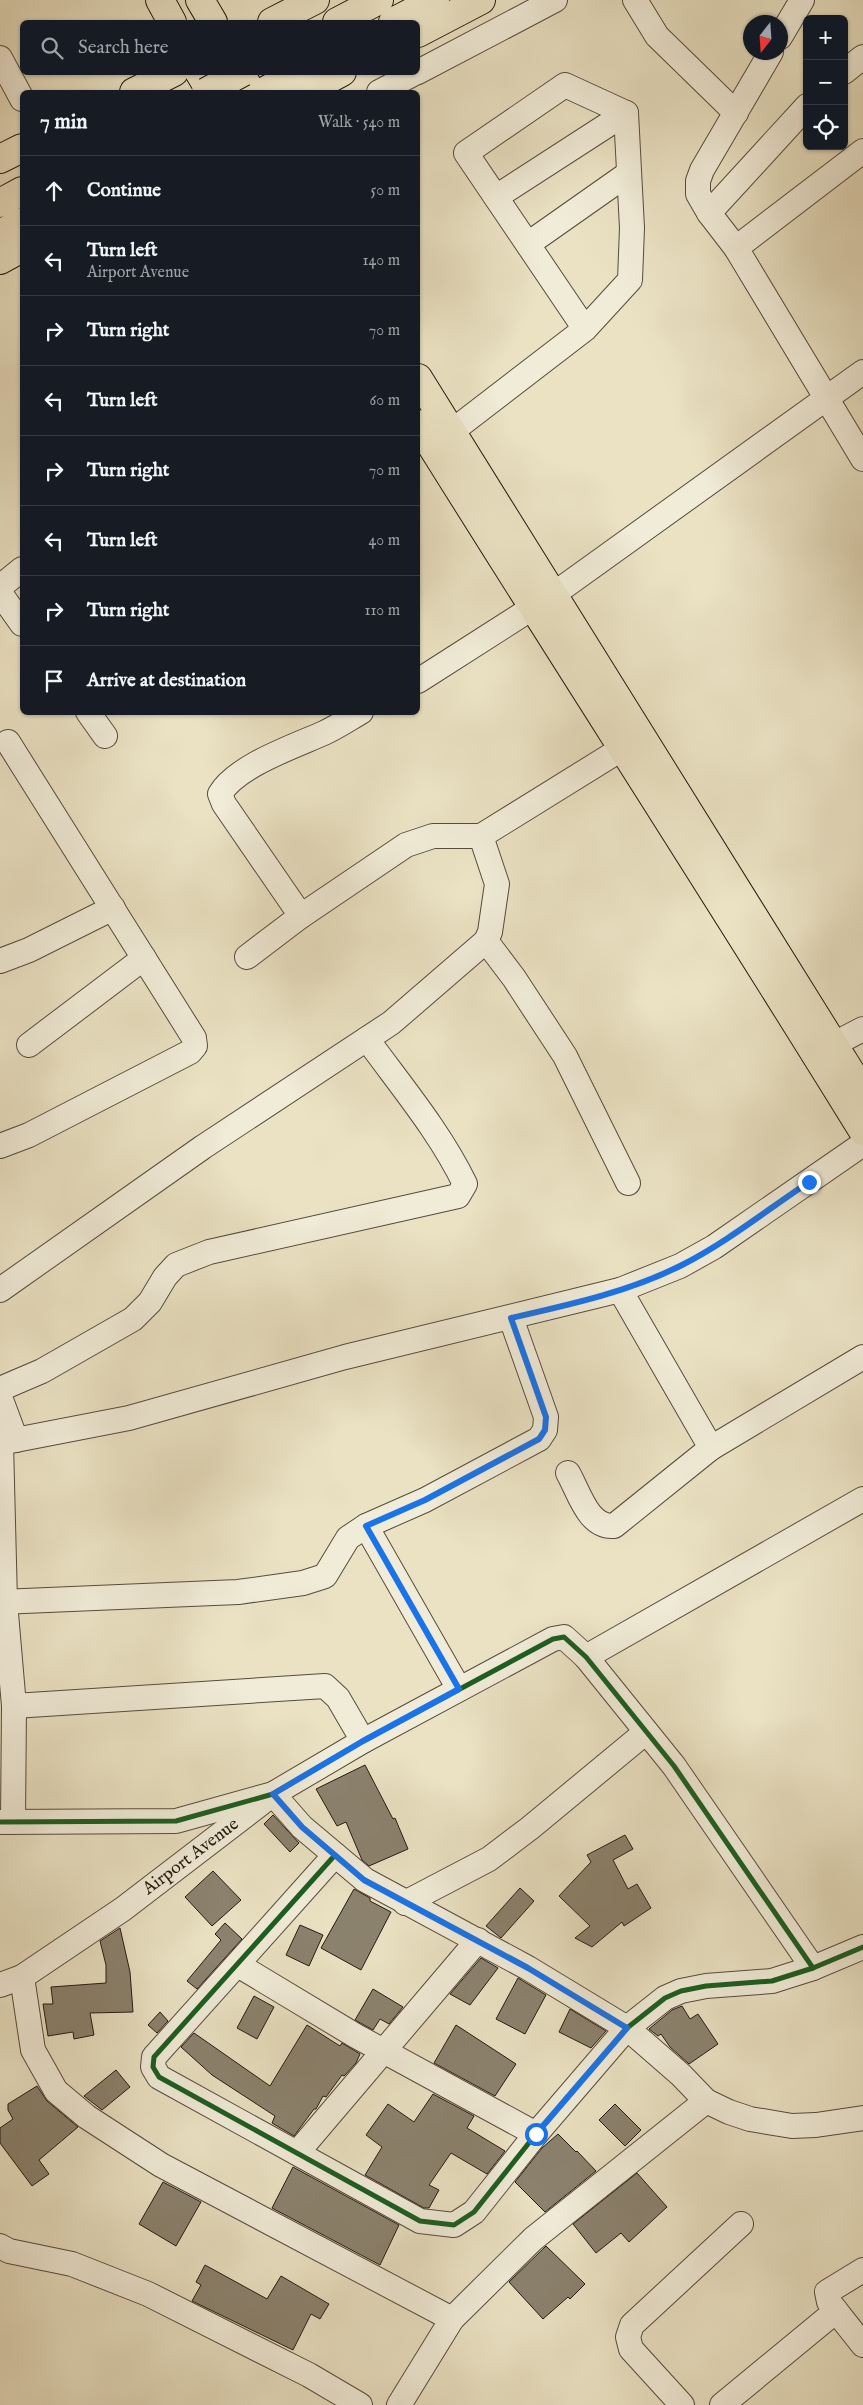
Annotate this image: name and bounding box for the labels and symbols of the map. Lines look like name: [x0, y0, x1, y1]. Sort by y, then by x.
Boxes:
north arrow: [743, 15, 788, 60]
route end: [798, 1171, 821, 1194]
street label: Airport Avenue: [137, 1813, 244, 1901]
route start: [525, 2123, 548, 2146]

